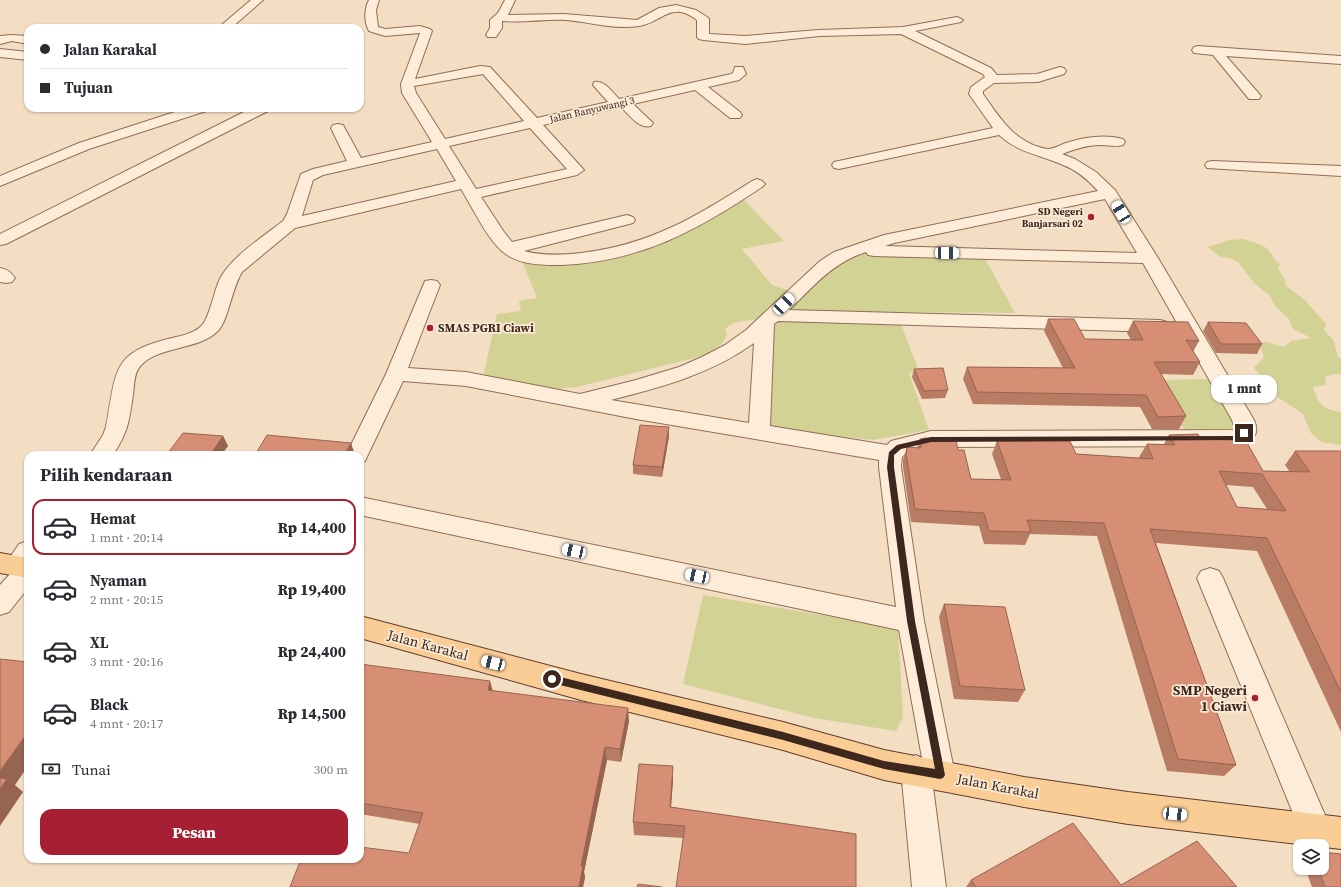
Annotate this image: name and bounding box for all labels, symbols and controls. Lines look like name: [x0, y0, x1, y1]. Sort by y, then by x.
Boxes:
text: Jalan Karakal: [64, 39, 157, 60]
text: Tujuan: [64, 77, 113, 98]
street label: Jalan Banyuwangi 3: [547, 93, 636, 126]
car: [1110, 199, 1132, 225]
place label: SD Negeri Banjarsari 02: [1022, 205, 1084, 230]
marker: SD Negeri Banjarsari 02: [1086, 212, 1096, 222]
car: [935, 247, 959, 259]
car: [771, 291, 797, 317]
place label: SMAS PGRI Ciawi: [438, 320, 534, 336]
marker: SMAS PGRI Ciawi: [425, 323, 435, 333]
callout: 1 mnt: [1211, 375, 1277, 403]
text: 1 mnt: [1227, 380, 1261, 397]
route end: [1235, 424, 1253, 442]
text: Pilih kendaraan: [40, 462, 172, 487]
text: Hemat: [90, 508, 136, 529]
icon: car: [42, 509, 78, 545]
text: Rp 14,400: [278, 517, 346, 538]
text: 1 mnt · 20:14: [90, 529, 163, 546]
car: [561, 543, 587, 559]
car: [684, 568, 710, 584]
text: Nyaman: [90, 570, 147, 591]
icon: car: [42, 571, 78, 607]
text: Rp 19,400: [278, 579, 346, 600]
text: 2 mnt · 20:15: [90, 591, 163, 608]
street label: Jalan Karakal: [384, 624, 471, 665]
text: XL: [90, 632, 109, 653]
icon: car: [42, 633, 78, 669]
text: Rp 24,400: [278, 641, 346, 662]
text: 3 mnt · 20:16: [90, 653, 163, 670]
car: [480, 654, 506, 672]
route start: [543, 670, 561, 688]
place label: SMP Negeri 1 Ciawi: [1173, 680, 1248, 716]
marker: SMP Negeri 1 Ciawi: [1250, 693, 1260, 703]
text: Black: [90, 694, 129, 715]
icon: car: [42, 695, 78, 731]
text: Rp 14,500: [278, 703, 346, 724]
text: 4 mnt · 20:17: [90, 715, 163, 732]
icon: cash: [40, 758, 62, 780]
text: Tunai: [72, 759, 111, 780]
text: 300 m: [314, 761, 348, 778]
street label: Jalan Karakal: [954, 768, 1041, 804]
car: [1162, 807, 1188, 821]
button: Pesan: [40, 809, 348, 855]
map controls: [1293, 839, 1329, 875]
button: layers: [1293, 839, 1329, 875]

